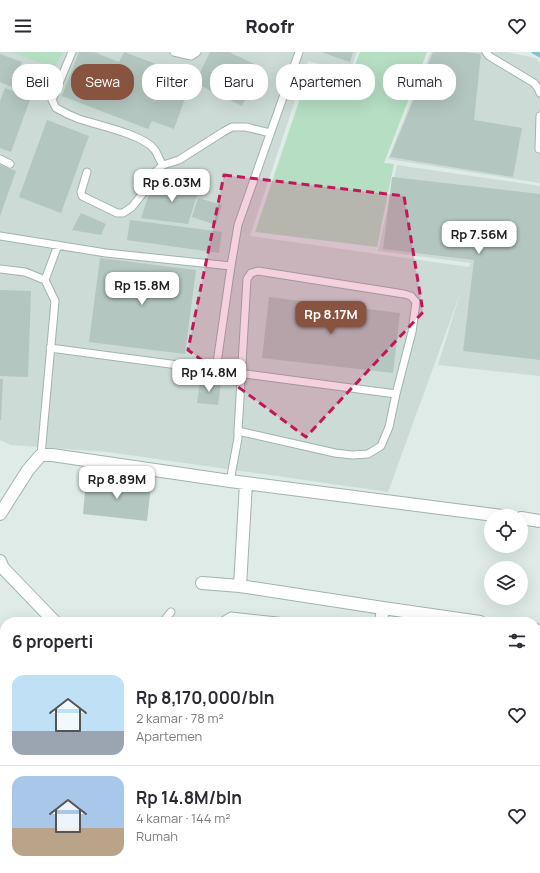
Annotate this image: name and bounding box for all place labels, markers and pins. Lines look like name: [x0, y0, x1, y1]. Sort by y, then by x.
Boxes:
pin: Rp 6.03M: [131, 169, 213, 203]
pin: Rp 7.56M: [438, 221, 520, 255]
pin: Rp 15.8M: [101, 272, 183, 306]
pin: Rp 8.17M: [290, 301, 372, 335]
pin: Rp 14.8M: [168, 359, 250, 393]
pin: Rp 8.89M: [76, 466, 158, 500]

